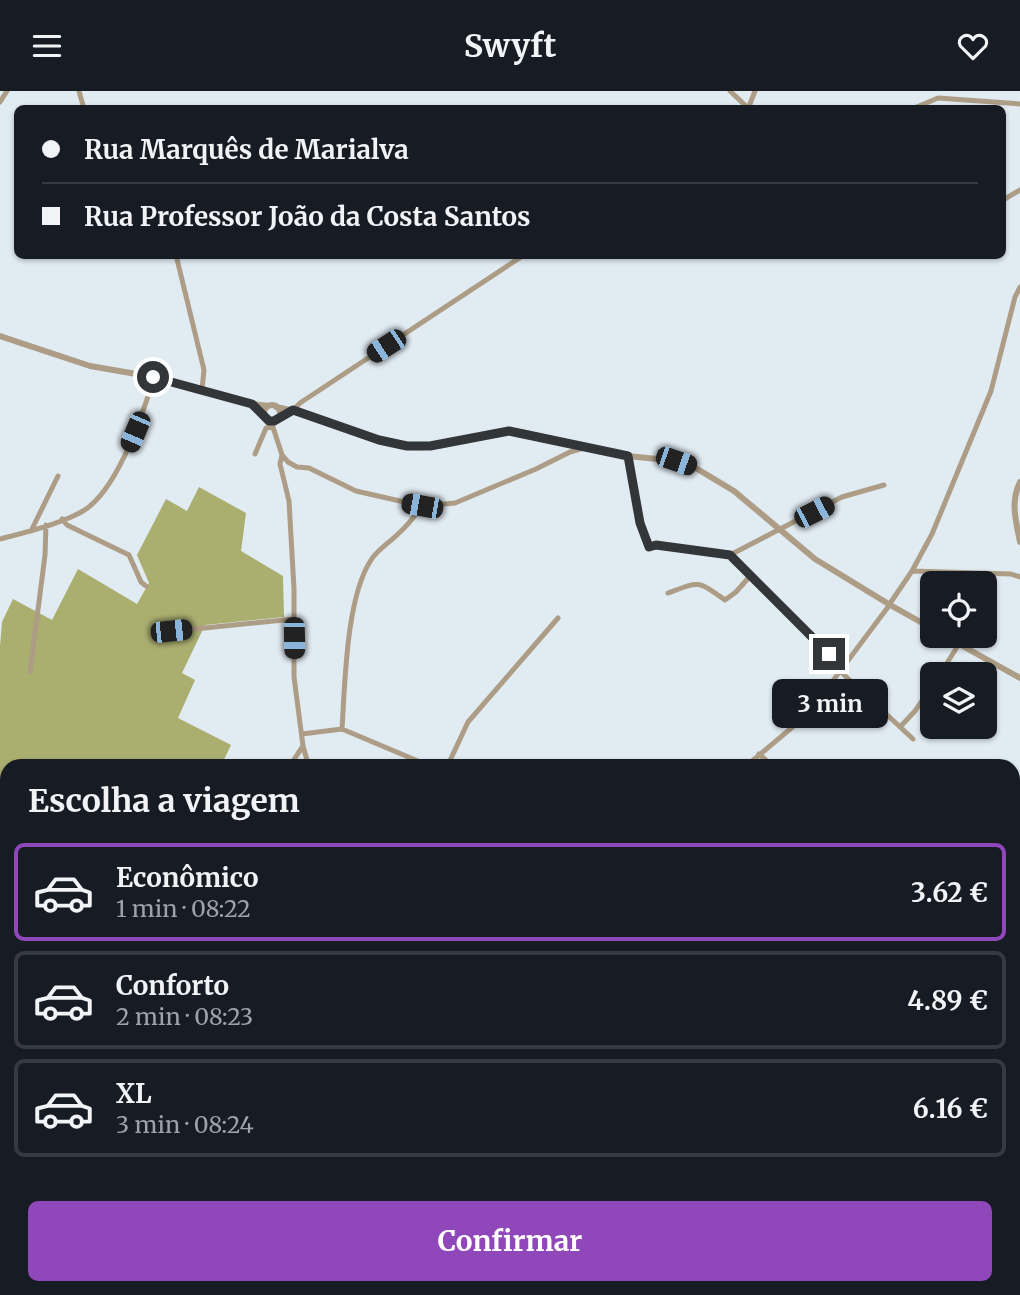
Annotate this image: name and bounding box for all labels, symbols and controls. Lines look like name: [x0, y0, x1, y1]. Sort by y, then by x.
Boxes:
text: Swyft: [464, 26, 556, 66]
icon: menu: [28, 27, 66, 65]
icon: heart: [954, 27, 992, 65]
text: Rua Marquês de Marialva: [84, 133, 409, 166]
text: Rua Professor João da Costa Santos: [84, 200, 531, 233]
car: [363, 326, 410, 366]
route start: [137, 361, 169, 393]
car: [118, 409, 153, 455]
car: [653, 444, 700, 478]
car: [400, 492, 445, 520]
car: [791, 493, 838, 531]
map controls: [920, 571, 997, 739]
button: locate: [920, 571, 997, 648]
car: [284, 617, 305, 659]
car: [150, 618, 193, 644]
route end: [813, 638, 845, 670]
button: layers: [920, 662, 997, 739]
callout: 3 min: [771, 679, 887, 727]
text: 3 min: [797, 689, 863, 718]
text: Escolha a viagem: [28, 781, 300, 821]
icon: car: [32, 861, 95, 924]
text: Econômico: [116, 861, 259, 894]
text: 3.62 €: [911, 876, 988, 909]
text: 1 min · 08:22: [116, 894, 251, 923]
icon: car: [32, 969, 95, 1032]
text: Conforto: [116, 969, 229, 1002]
text: 4.89 €: [907, 984, 988, 1017]
text: 2 min · 08:23: [116, 1002, 253, 1031]
icon: car: [32, 1077, 95, 1140]
text: XL: [116, 1077, 152, 1110]
text: 6.16 €: [913, 1092, 988, 1125]
text: 3 min · 08:24: [116, 1110, 254, 1139]
button: Confirmar: [28, 1201, 992, 1281]

